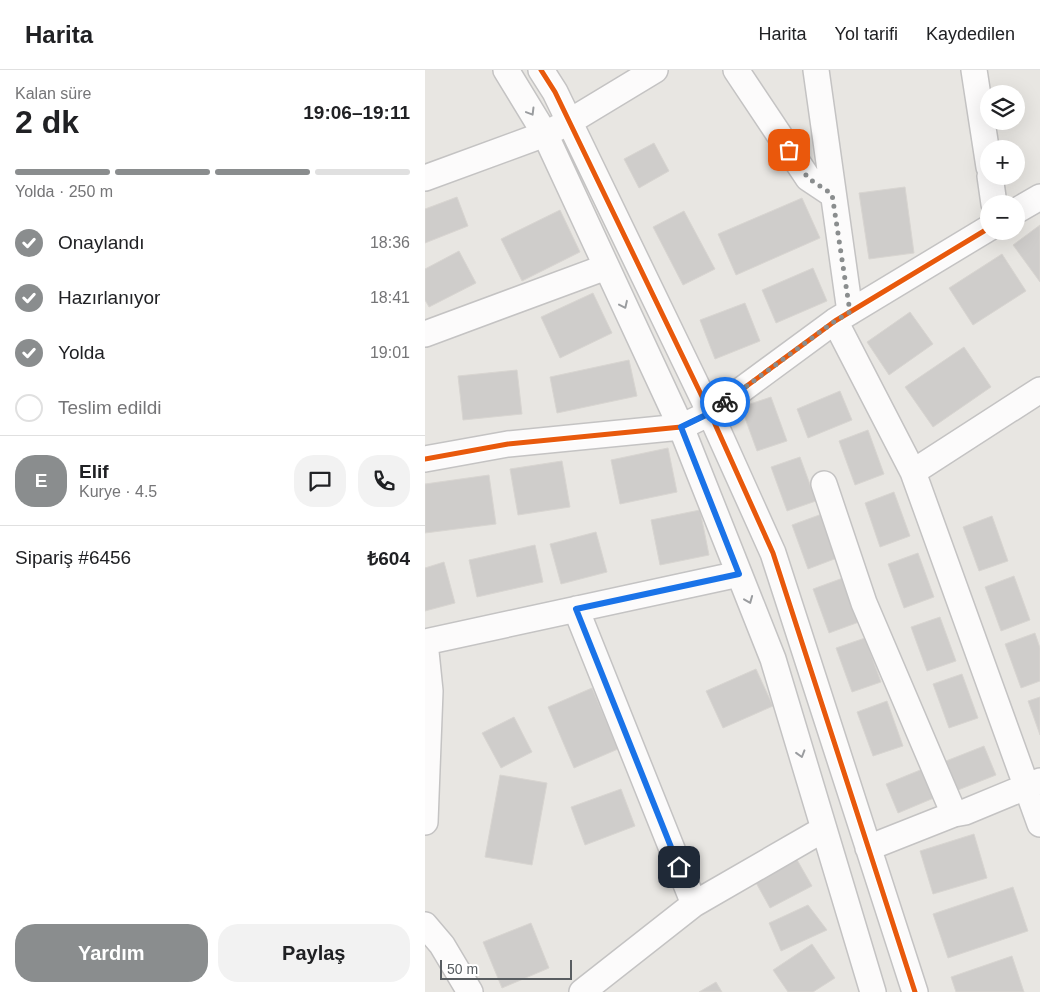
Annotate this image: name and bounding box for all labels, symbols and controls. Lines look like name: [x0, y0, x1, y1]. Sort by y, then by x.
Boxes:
text: Harita: [25, 21, 93, 48]
text: Harita: [759, 24, 807, 44]
text: Yol tarifi: [835, 24, 898, 44]
text: Kaydedilen: [926, 24, 1015, 44]
text: Kalan süre: [15, 85, 92, 102]
map controls: [980, 85, 1025, 240]
button: layers: [980, 85, 1025, 130]
text: 19:06–19:11: [303, 102, 410, 123]
text: 2 dk: [15, 104, 79, 140]
one-way arrow: [525, 106, 535, 115]
pin: [768, 129, 810, 171]
icon: bag: [775, 136, 803, 164]
button: +: [980, 140, 1025, 185]
text: Yolda · 250 m: [15, 183, 113, 200]
button: −: [980, 195, 1025, 240]
icon: check: [15, 229, 43, 257]
text: Onaylandı: [58, 232, 145, 253]
text: 18:36: [370, 234, 410, 251]
icon: check: [15, 284, 43, 312]
text: Hazırlanıyor: [58, 287, 160, 308]
text: 18:41: [370, 289, 410, 306]
one-way arrow: [618, 300, 628, 309]
icon: check: [15, 339, 43, 367]
text: Yolda: [58, 342, 105, 363]
text: 19:01: [370, 344, 410, 361]
courier: [700, 377, 750, 427]
icon: bike: [711, 388, 739, 416]
text: Teslim edildi: [58, 397, 161, 418]
button: chat: [294, 455, 346, 507]
button: phone: [358, 455, 410, 507]
text: Elif: [79, 461, 109, 482]
text: E: [35, 470, 47, 491]
text: Kurye · 4.5: [79, 483, 157, 500]
text: Sipariş #6456: [15, 547, 131, 568]
text: ₺604: [367, 548, 410, 569]
one-way arrow: [743, 595, 753, 604]
one-way arrow: [795, 749, 805, 757]
pin: [658, 846, 700, 888]
icon: home: [665, 853, 693, 881]
button: Yardım: [15, 924, 208, 982]
button: Paylaş: [218, 924, 410, 982]
scale bar: [440, 957, 573, 980]
text: 50 m: [447, 961, 478, 977]

